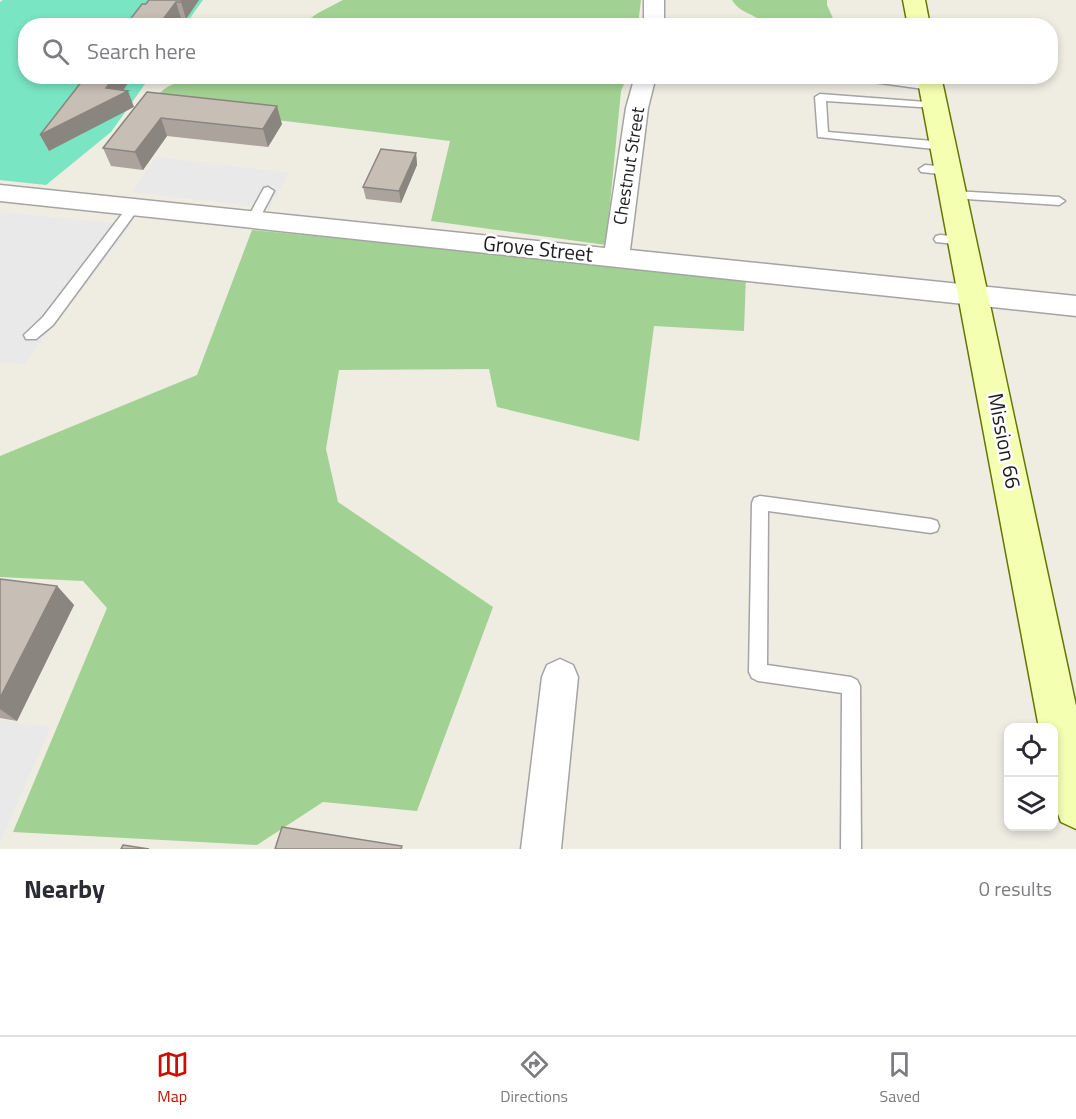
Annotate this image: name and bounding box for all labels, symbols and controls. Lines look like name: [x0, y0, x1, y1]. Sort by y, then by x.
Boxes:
search box: [18, 18, 1058, 84]
text: Search here: [87, 34, 196, 68]
icon: search: [39, 35, 72, 68]
street label: Chestnut Street: [606, 104, 651, 227]
street label: Grove Street: [482, 226, 595, 270]
street label: Mission 66: [980, 390, 1030, 491]
map controls: [1004, 723, 1058, 831]
button: locate: [1004, 723, 1058, 777]
button: layers: [1004, 777, 1058, 831]
text: Nearby: [24, 869, 105, 908]
text: 0 results: [979, 873, 1052, 904]
tab: Map: [156, 1048, 189, 1108]
tab: Directions: [500, 1048, 568, 1108]
tab: Saved: [880, 1048, 920, 1108]

